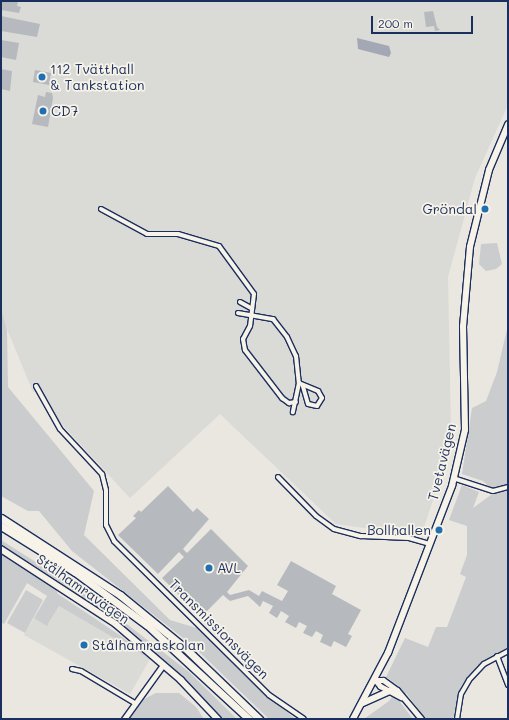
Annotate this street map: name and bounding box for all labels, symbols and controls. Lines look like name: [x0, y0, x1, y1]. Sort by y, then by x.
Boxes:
scale bar: [373, 8, 475, 34]
text: 200 m: [378, 15, 413, 31]
place label: 112 Tvätthall & Tankstation: [50, 61, 144, 94]
marker: 112 Tvätthall & Tankstation: [37, 72, 47, 82]
place label: CD7: [51, 103, 78, 119]
marker: CD7: [38, 106, 48, 116]
place label: Gröndal: [422, 201, 477, 217]
marker: Gröndal: [480, 204, 490, 214]
street label: Tvetavägen: [424, 422, 460, 502]
place label: Bollhallen: [367, 522, 431, 538]
marker: Bollhallen: [434, 525, 444, 535]
street label: Stålhamravägen: [33, 551, 133, 627]
place label: AVL: [217, 560, 241, 576]
marker: AVL: [204, 563, 214, 573]
street label: Transmissionsvägen: [166, 576, 272, 682]
place label: Stålhamraskolan: [92, 637, 204, 653]
marker: Stålhamraskolan: [79, 640, 89, 650]

